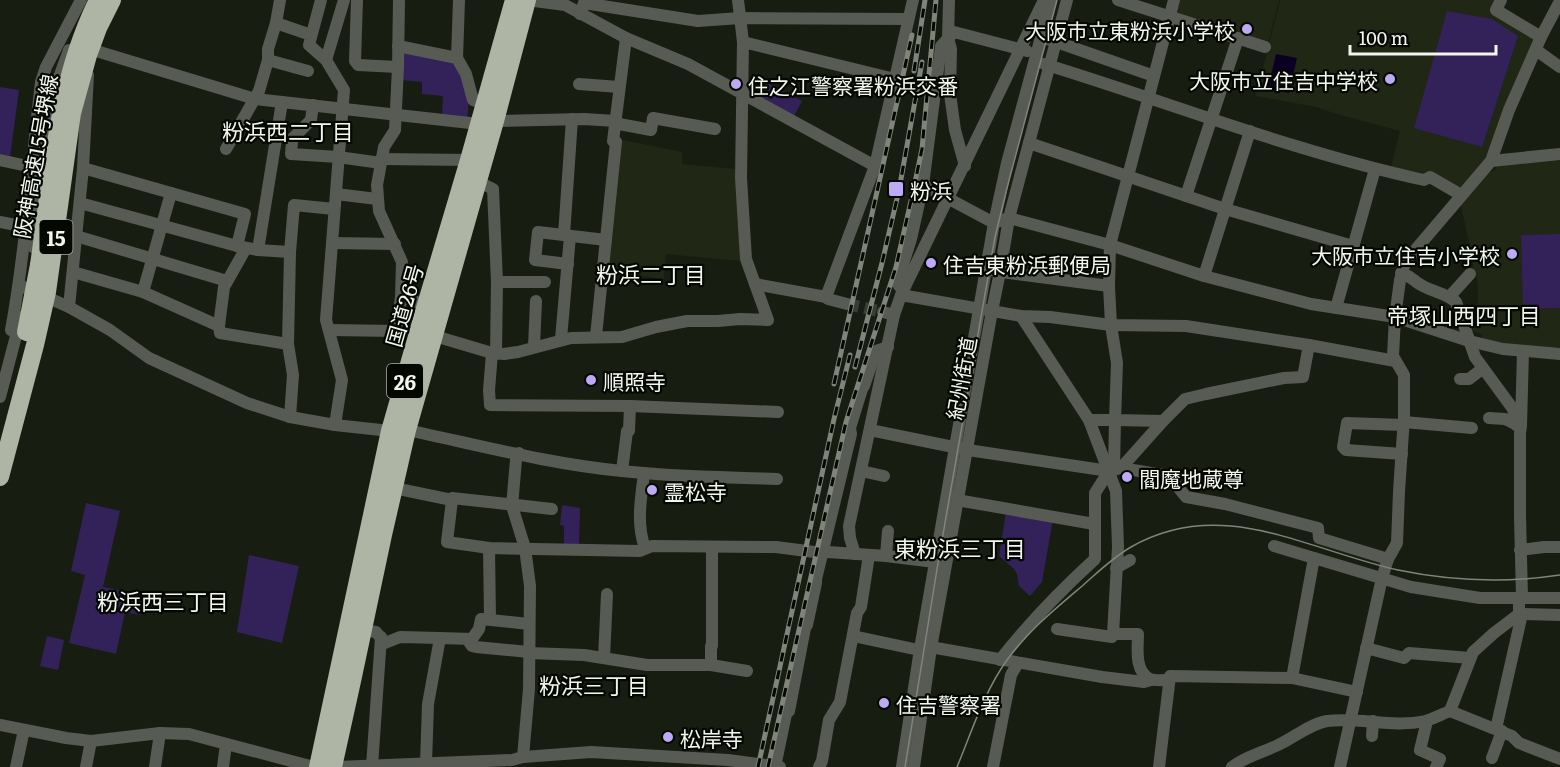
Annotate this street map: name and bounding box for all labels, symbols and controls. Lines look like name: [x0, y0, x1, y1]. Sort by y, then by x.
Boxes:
place label: 大阪市立東粉浜小学校: [1025, 14, 1235, 45]
scale bar: [1350, 18, 1496, 56]
marker: 大阪市立東粉浜小学校: [1240, 22, 1254, 36]
text: 100 m: [1359, 24, 1408, 51]
place label: 大阪市立住吉中学校: [1189, 64, 1378, 95]
place label: 住之江警察署粉浜交番: [748, 69, 958, 100]
street label: 阪神高速15号堺線: [7, 72, 61, 240]
marker: 大阪市立住吉中学校: [1383, 72, 1397, 86]
marker: 住之江警察署粉浜交番: [729, 77, 743, 91]
district label: 粉浜西二丁目: [222, 114, 354, 147]
place label: 粉浜: [910, 174, 952, 205]
marker: 粉浜: [887, 180, 905, 198]
road number: 15: [40, 220, 72, 254]
place label: 大阪市立住吉小学校: [1311, 239, 1500, 270]
marker: 大阪市立住吉小学校: [1505, 247, 1519, 261]
place label: 住吉東粉浜郵便局: [943, 248, 1111, 279]
marker: 住吉東粉浜郵便局: [924, 256, 938, 270]
district label: 粉浜二丁目: [596, 257, 706, 290]
street label: 国道26号: [376, 260, 430, 350]
district label: 帝塚山西四丁目: [1387, 298, 1541, 331]
street label: 紀州街道: [937, 334, 983, 422]
road number: 26: [387, 364, 423, 398]
place label: 順照寺: [603, 365, 666, 396]
marker: 順照寺: [584, 373, 598, 387]
place label: 閻魔地蔵尊: [1139, 462, 1244, 493]
marker: 閻魔地蔵尊: [1120, 470, 1134, 484]
place label: 霊松寺: [664, 475, 727, 506]
marker: 霊松寺: [645, 483, 659, 497]
district label: 東粉浜三丁目: [894, 531, 1026, 564]
district label: 粉浜西三丁目: [97, 584, 229, 617]
district label: 粉浜三丁目: [539, 668, 649, 701]
place label: 住吉警察署: [896, 688, 1001, 719]
marker: 住吉警察署: [877, 696, 891, 710]
place label: 松岸寺: [680, 722, 743, 753]
marker: 松岸寺: [661, 730, 675, 744]

